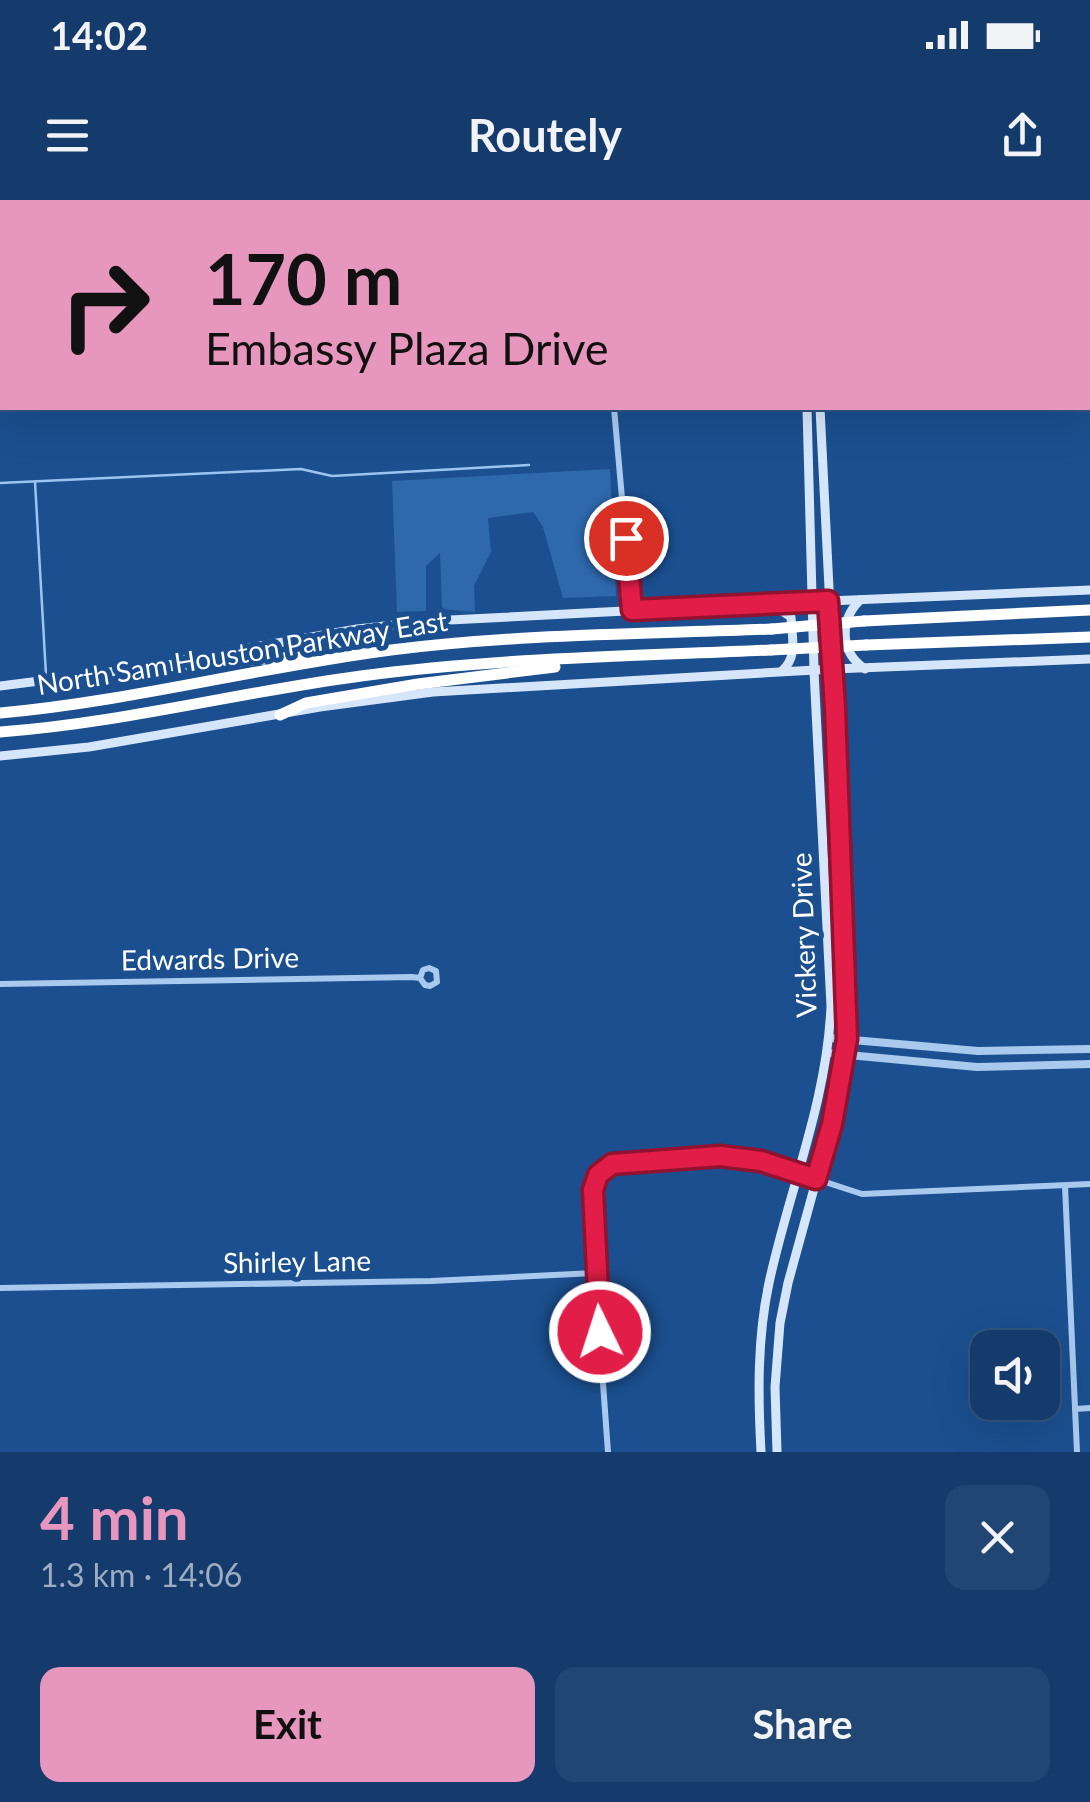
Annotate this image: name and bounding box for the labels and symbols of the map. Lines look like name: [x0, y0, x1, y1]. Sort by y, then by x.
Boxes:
pin: [584, 496, 669, 581]
street label: North Sam Houston Parkway East: [34, 603, 450, 701]
street label: Vickery Drive: [783, 852, 823, 1018]
street label: Edwards Drive: [121, 939, 299, 977]
street label: Shirley Lane: [223, 1243, 371, 1279]
position arrow: [548, 1280, 652, 1384]

